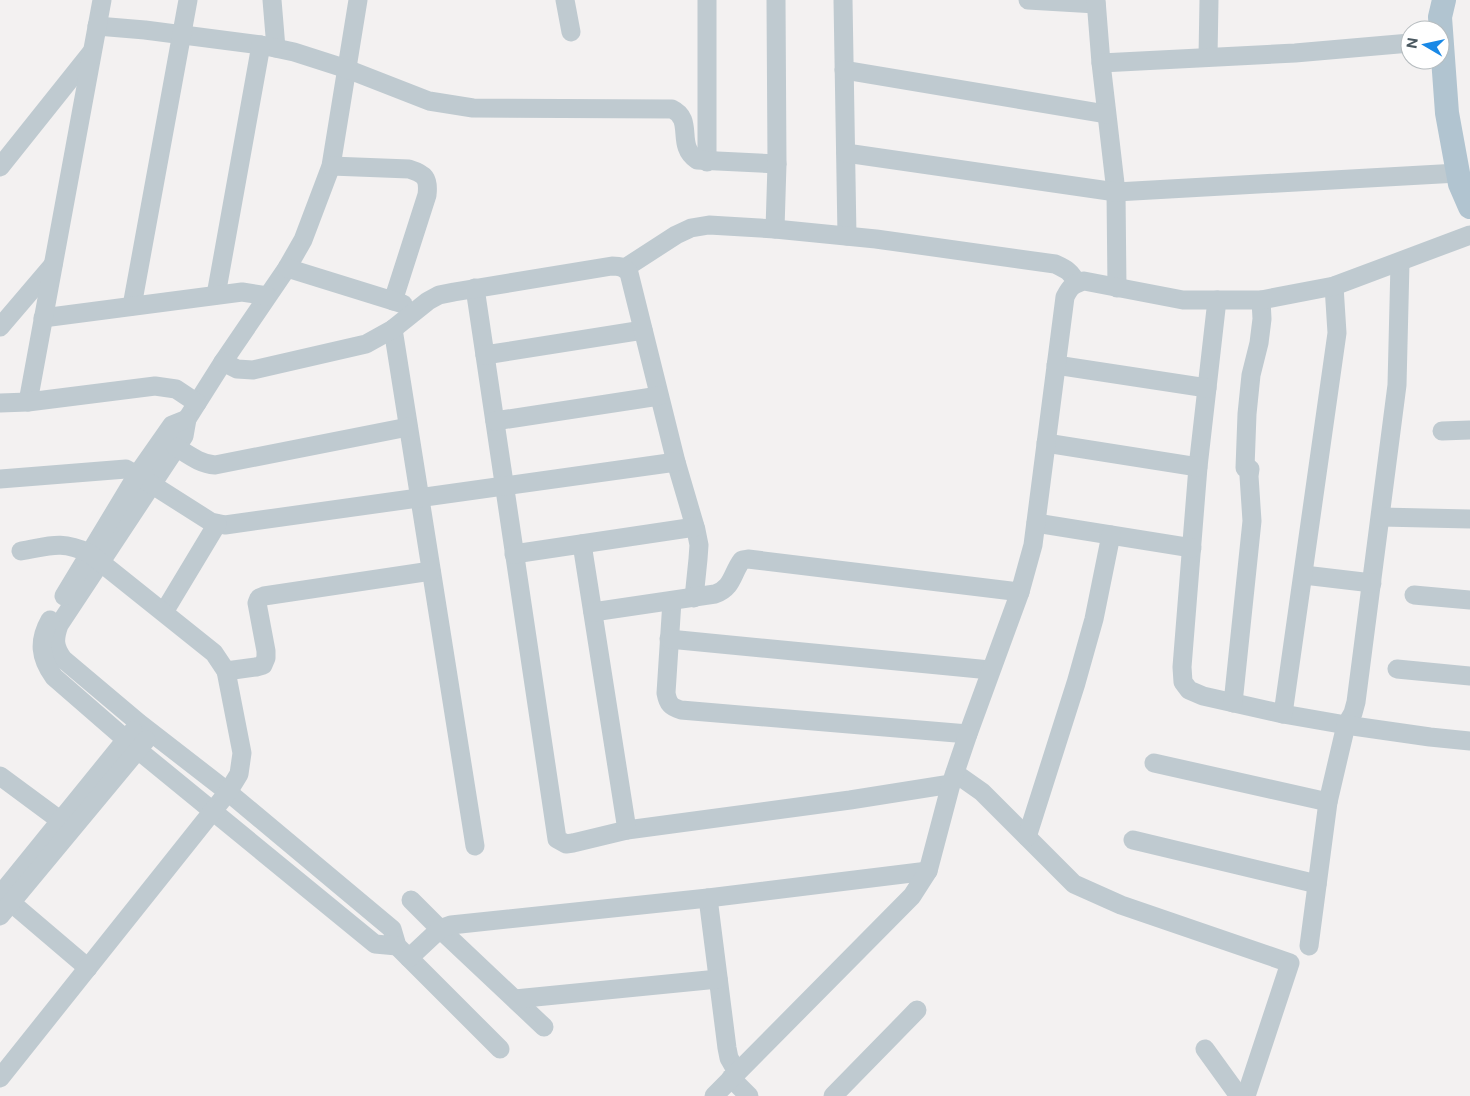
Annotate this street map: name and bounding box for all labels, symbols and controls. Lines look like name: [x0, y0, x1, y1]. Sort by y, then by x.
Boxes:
north arrow: [1400, 20, 1450, 70]
text: N: [1403, 36, 1421, 50]

